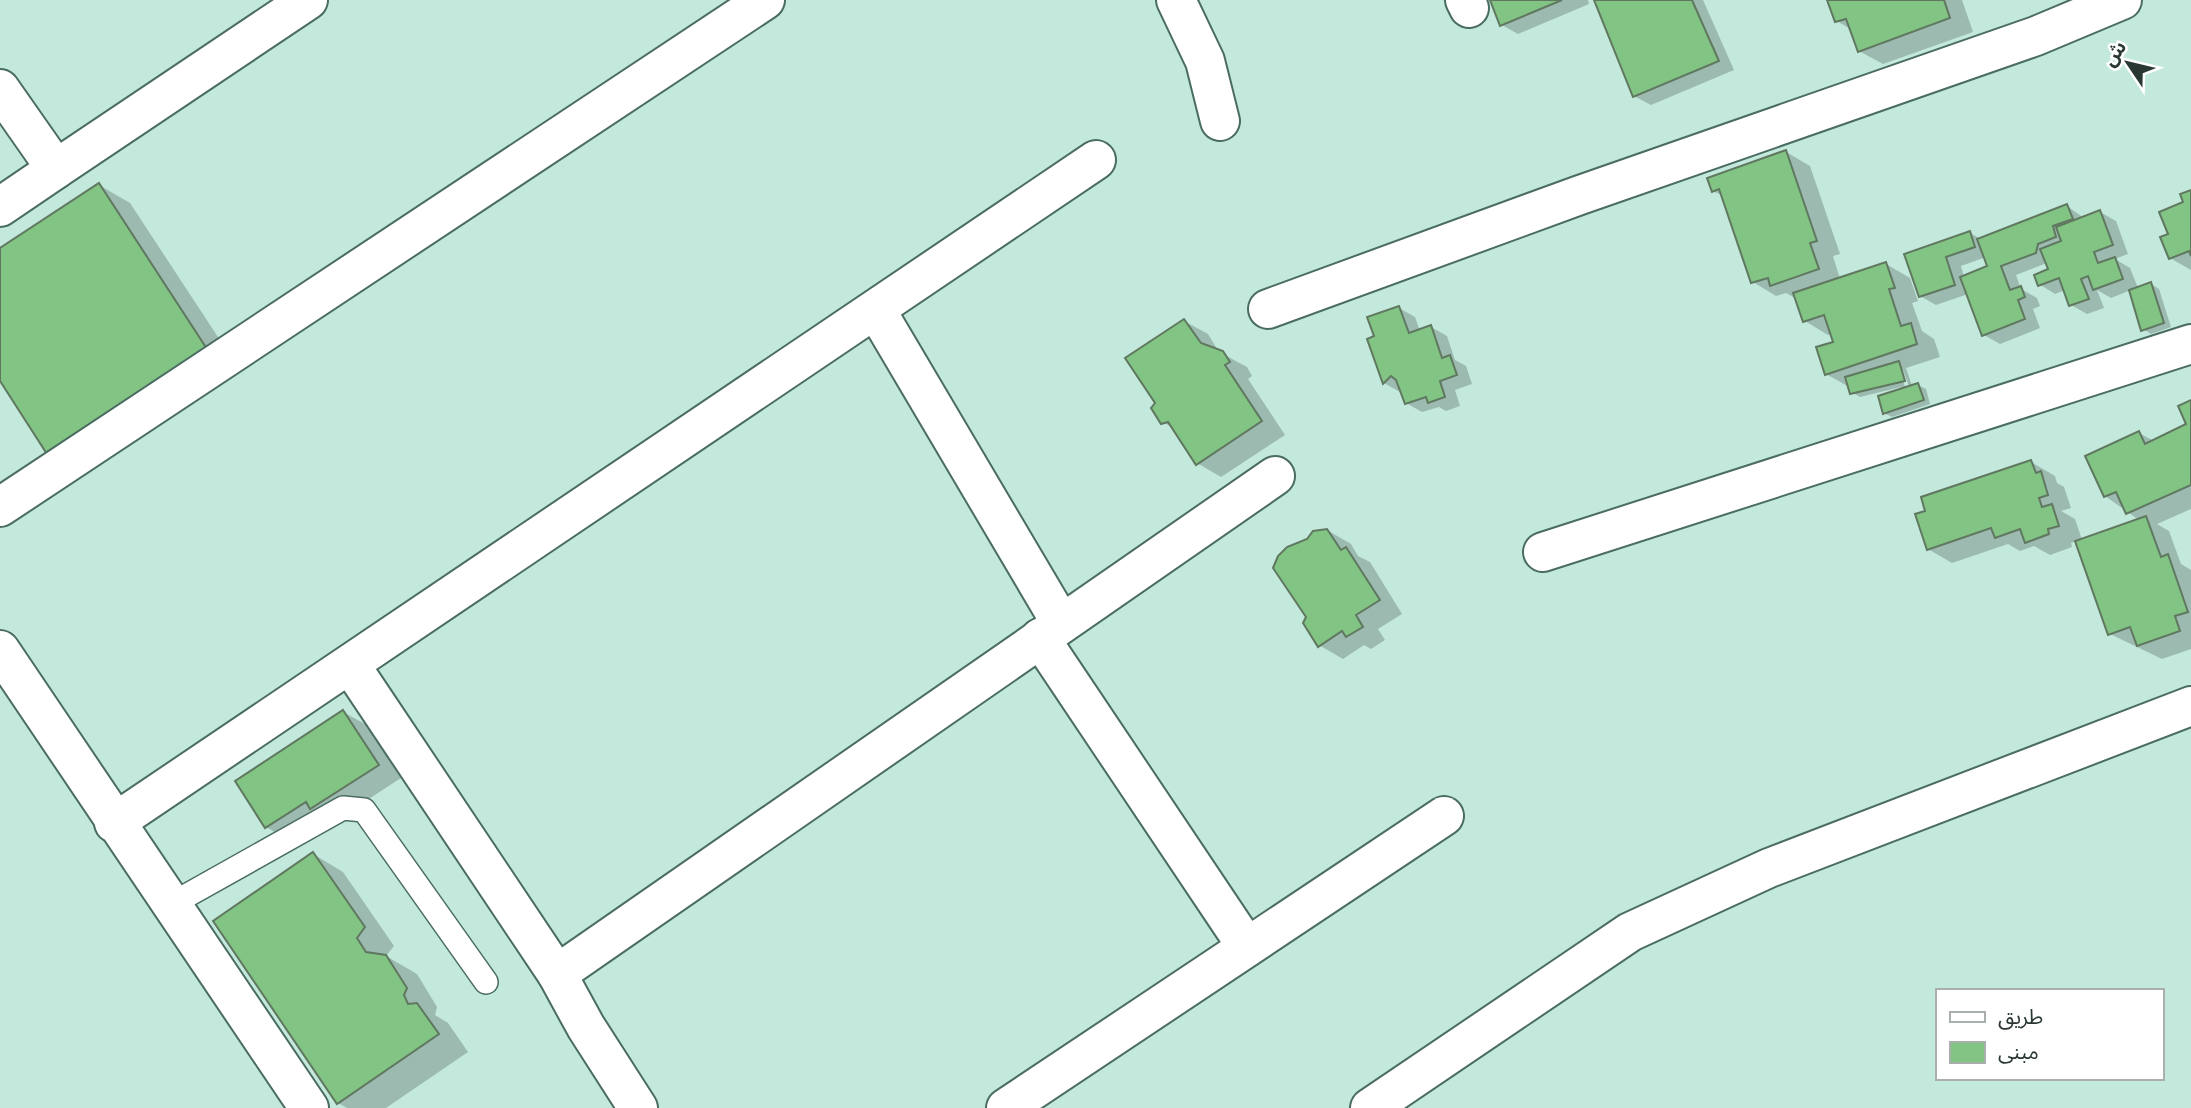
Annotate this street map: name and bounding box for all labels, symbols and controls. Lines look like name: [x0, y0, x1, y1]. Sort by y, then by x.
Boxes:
north arrow: [2093, 28, 2163, 98]
text: ش: [2097, 36, 2131, 71]
legend: [1936, 989, 2163, 1080]
text: طريق: [1998, 1003, 2043, 1030]
text: مبنى: [1998, 1038, 2039, 1065]

